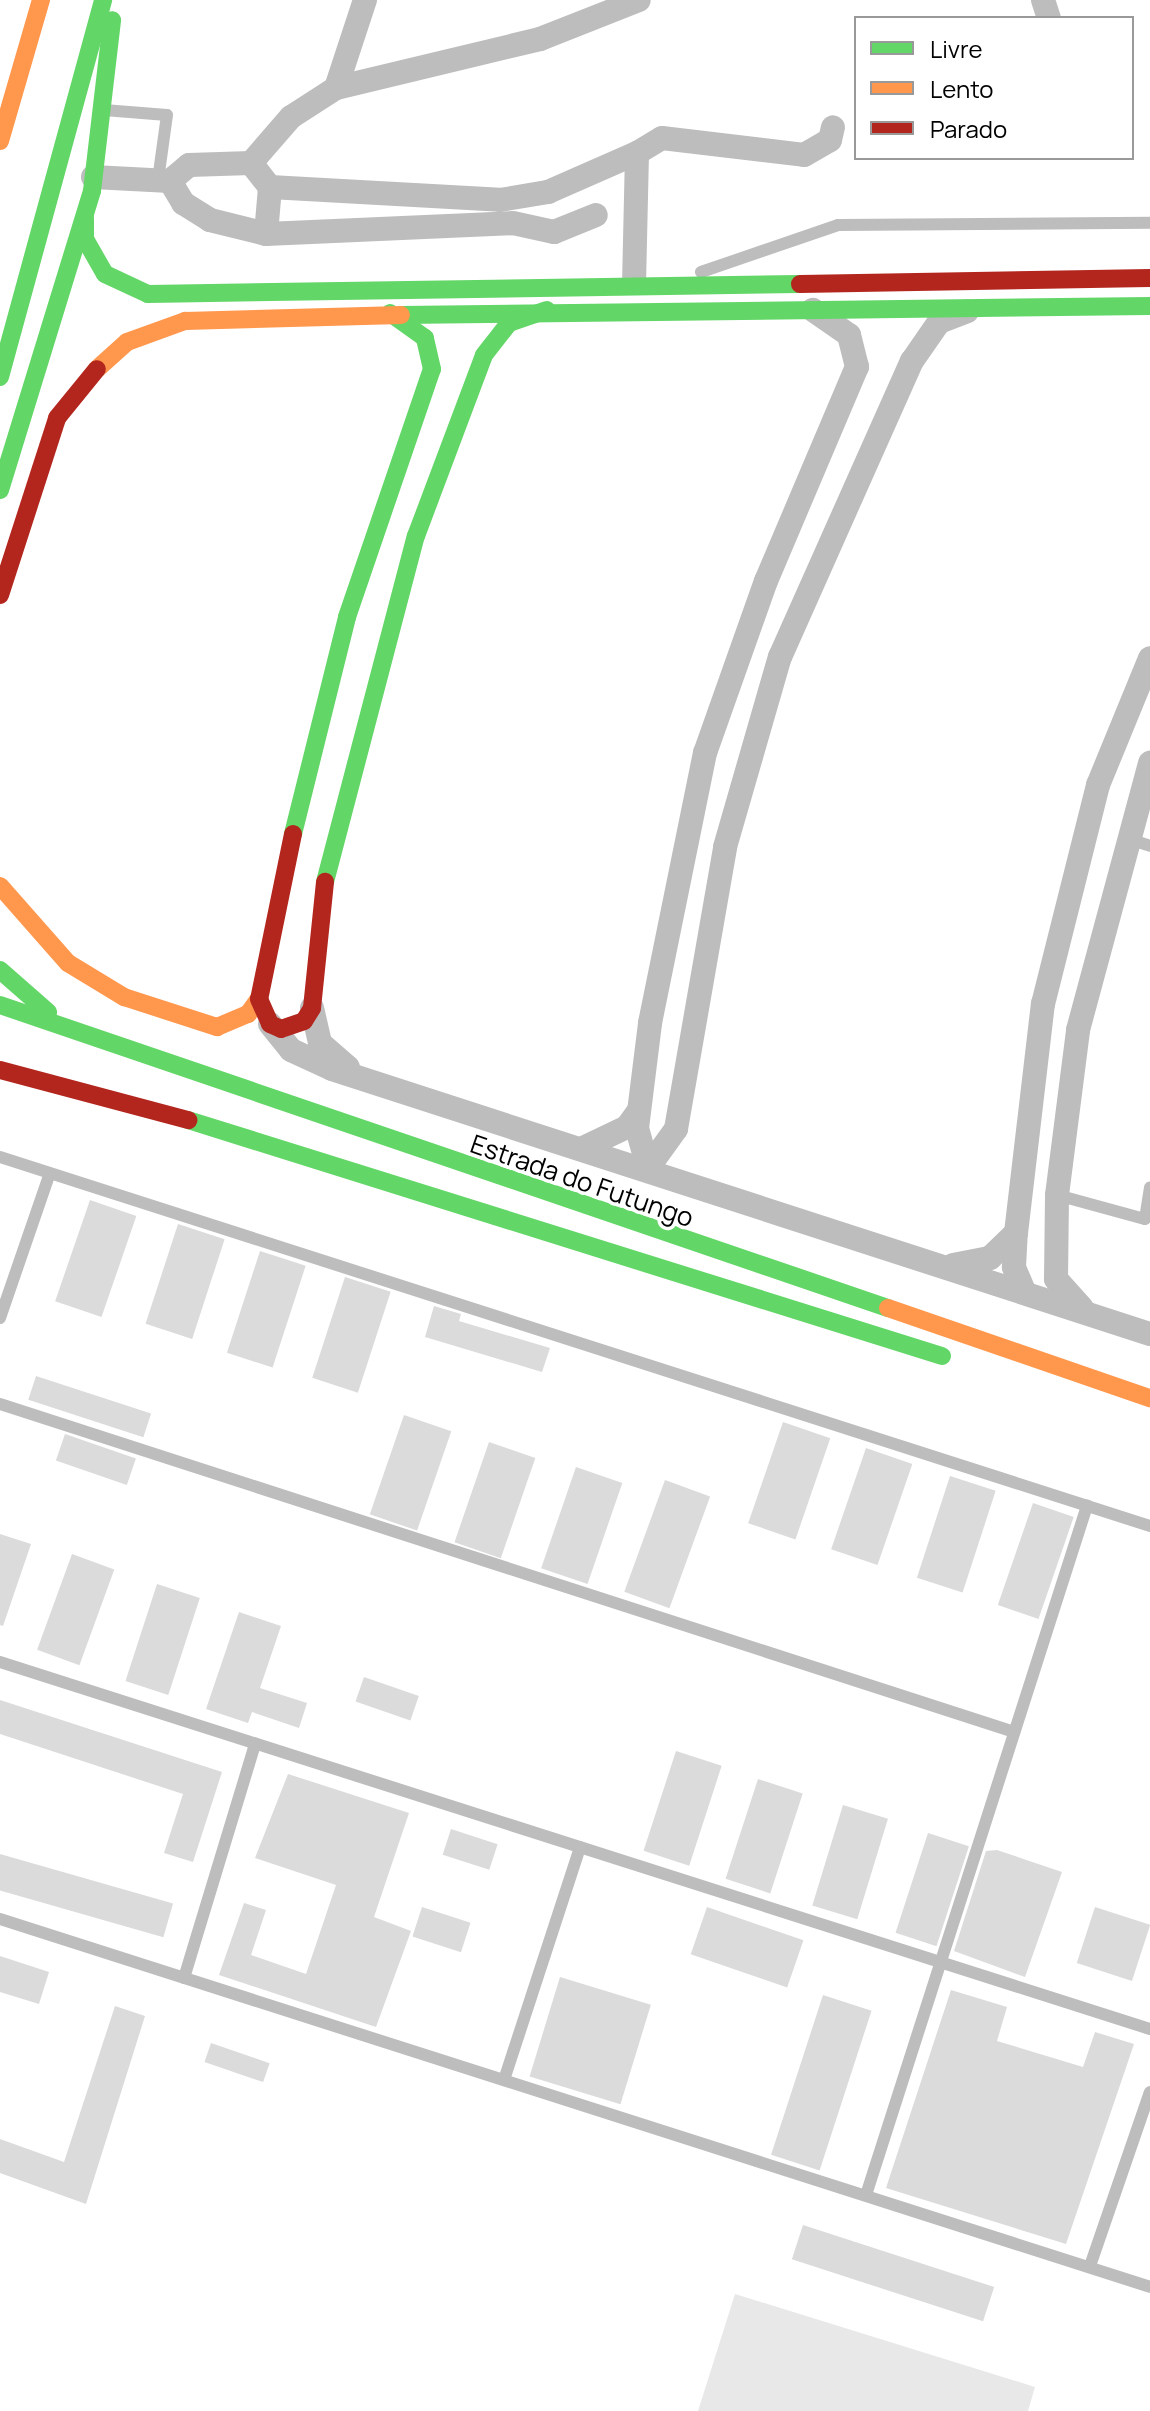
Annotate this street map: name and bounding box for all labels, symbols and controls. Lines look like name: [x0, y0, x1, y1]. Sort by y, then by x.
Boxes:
legend: [854, 16, 1134, 160]
text: Livre: [930, 32, 983, 65]
text: Lento: [930, 72, 994, 105]
text: Parado: [930, 112, 1007, 145]
street label: Estrada do Futungo: [466, 1128, 698, 1234]

